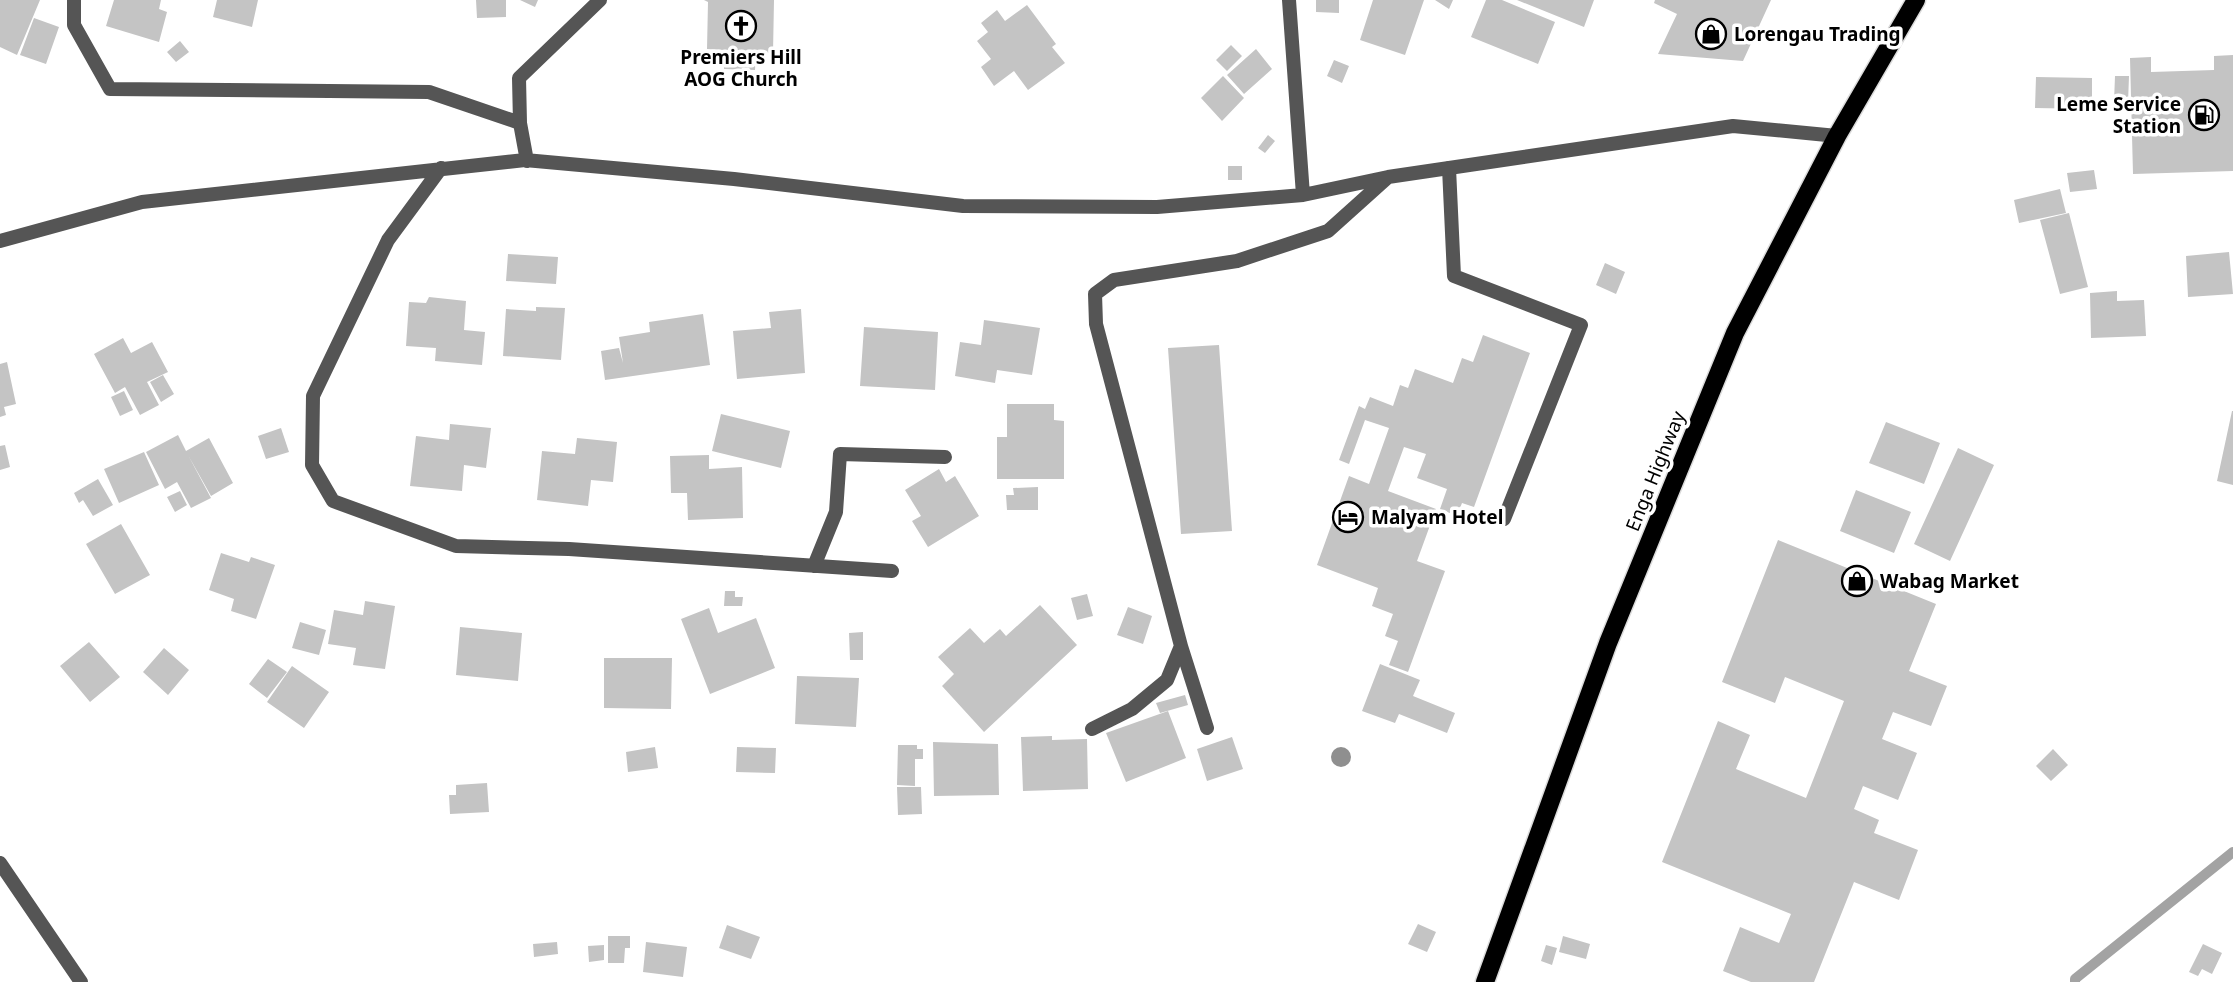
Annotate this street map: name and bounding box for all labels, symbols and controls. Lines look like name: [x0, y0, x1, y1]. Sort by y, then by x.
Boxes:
church icon: Premiers Hill AOG Church: [724, 9, 758, 43]
shop icon: Lorengau Trading: [1694, 17, 1728, 51]
place label: Lorengau Trading: [1734, 21, 1901, 47]
place label: Premiers Hill AOG Church: [680, 44, 802, 92]
place label: Leme Service Station: [2056, 91, 2181, 139]
fuel station icon: Leme Service Station: [2187, 98, 2221, 132]
street label: Enga Highway: [1619, 407, 1691, 535]
hotel icon: Malyam Hotel: [1331, 500, 1365, 534]
place label: Malyam Hotel: [1371, 504, 1503, 530]
shop icon: Wabag Market: [1840, 564, 1874, 598]
place label: Wabag Market: [1880, 568, 2019, 594]

